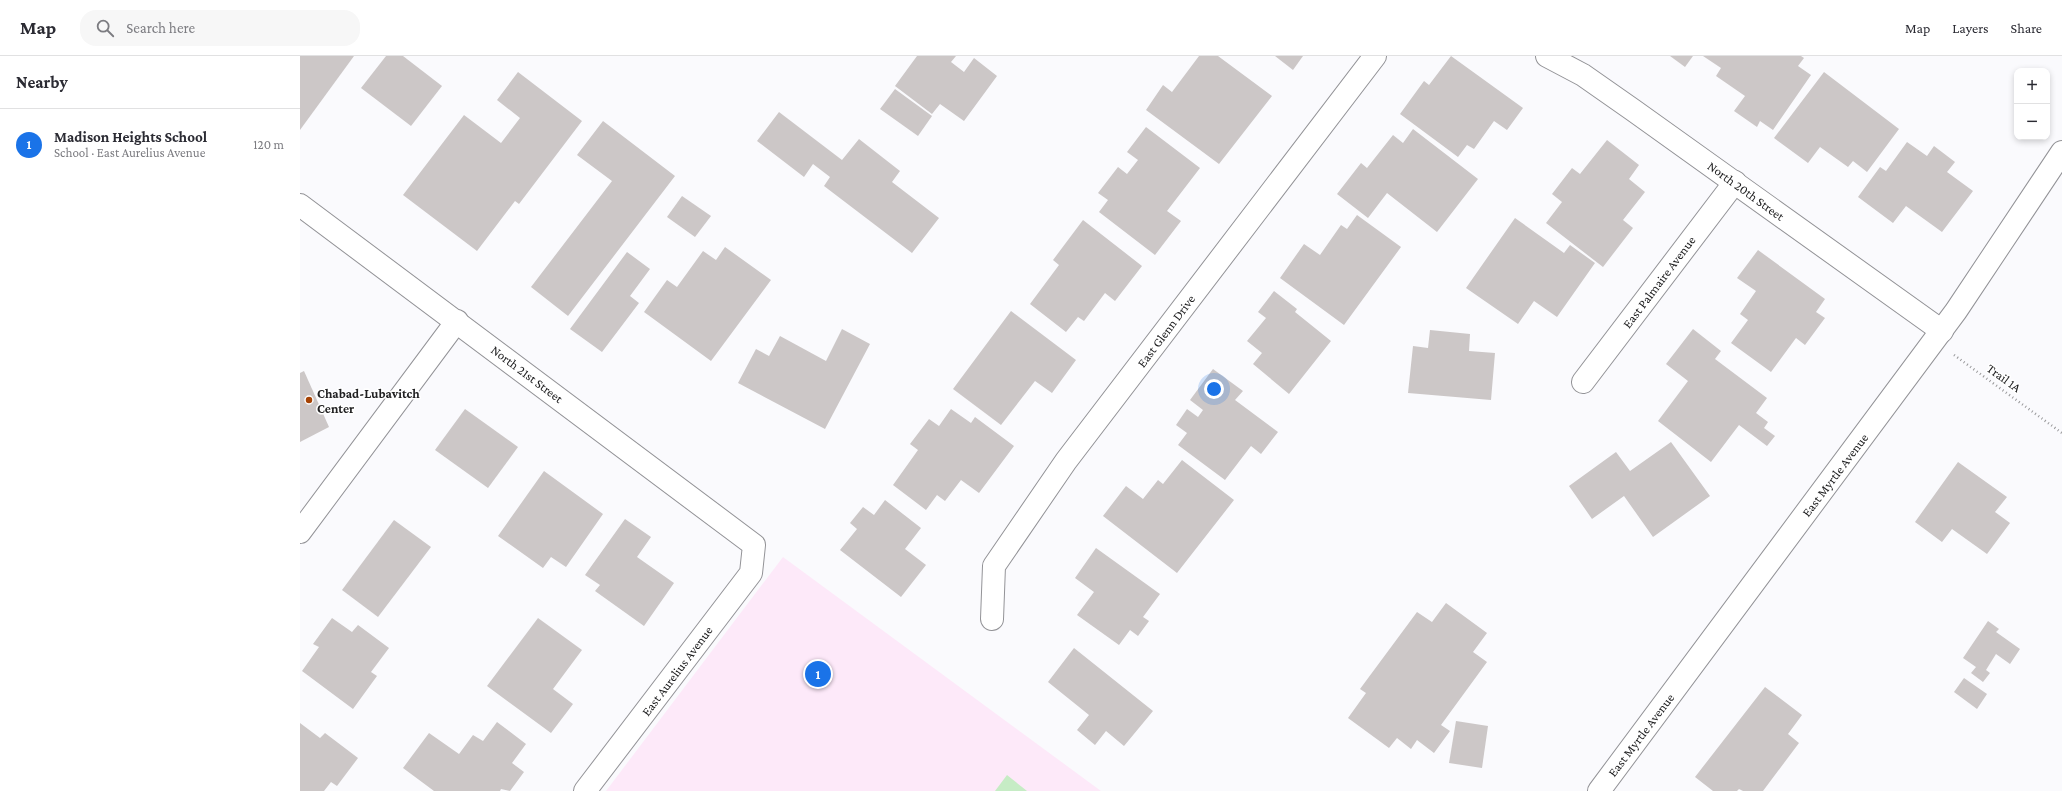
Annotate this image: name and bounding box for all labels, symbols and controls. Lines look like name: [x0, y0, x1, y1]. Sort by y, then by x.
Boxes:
search box: [80, 10, 360, 46]
text: Map: [20, 17, 56, 38]
icon: search: [94, 17, 116, 39]
text: Search here: [126, 20, 195, 36]
text: Map: [1905, 20, 1930, 36]
text: Layers: [1952, 20, 1989, 36]
text: Share: [2011, 20, 2042, 36]
map controls: [2014, 68, 2050, 140]
button: +: [2014, 68, 2050, 104]
text: Nearby: [16, 73, 68, 92]
button: −: [2014, 104, 2050, 140]
text: Madison Heights School: [54, 129, 207, 145]
text: 1: [27, 137, 31, 152]
text: 120 m: [253, 137, 284, 152]
text: School · East Aurelius Avenue: [54, 145, 205, 160]
street label: North 20th Street: [1705, 158, 1788, 224]
street label: East Palmaire Avenue: [1620, 233, 1699, 331]
street label: East Glenn Drive: [1134, 292, 1198, 370]
street label: North 21st Street: [488, 342, 566, 406]
street label: Trail 1A: [1984, 361, 2024, 396]
your location: [1204, 379, 1224, 399]
place label: Chabad-Lubavitch Center: [317, 386, 420, 416]
marker: Chabad-Lubavitch Center: [304, 395, 314, 405]
street label: East Myrtle Avenue: [1799, 430, 1871, 520]
street label: East Aurelius Avenue: [638, 623, 716, 719]
pin: 1: [805, 659, 831, 689]
street label: East Myrtle Avenue: [1605, 690, 1677, 780]

